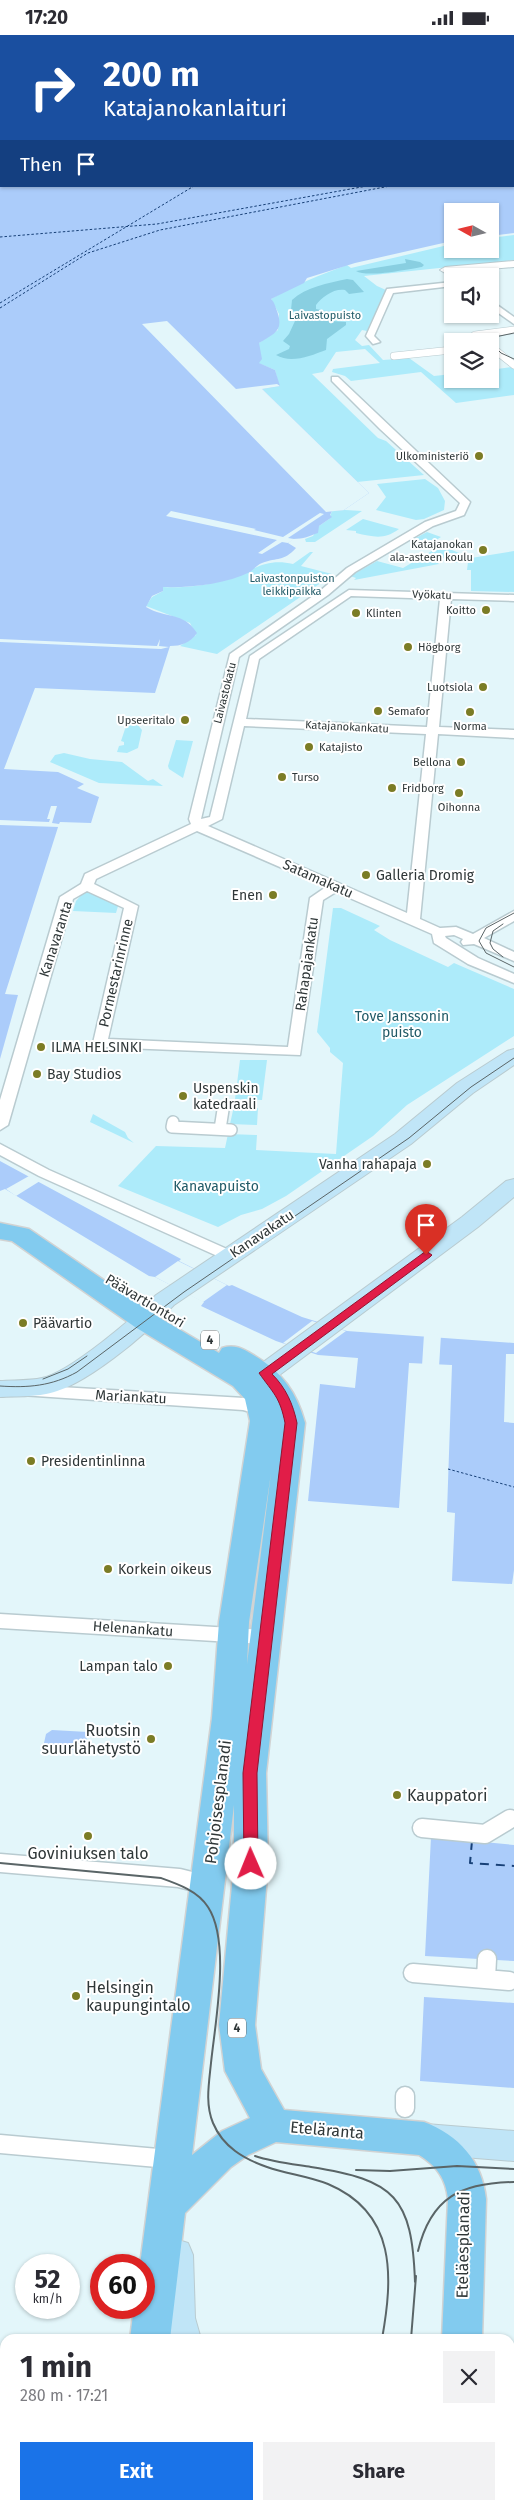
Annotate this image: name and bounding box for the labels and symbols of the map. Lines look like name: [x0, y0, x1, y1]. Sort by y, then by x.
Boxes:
north arrow: [444, 203, 499, 257]
park label: Laivastopuisto: [289, 309, 361, 322]
place label: Ulkoministeriö: [396, 450, 469, 463]
marker: Ulkoministeriö: [473, 450, 485, 462]
place label: Katajanokan ala-asteen koulu: [390, 538, 473, 564]
marker: Katajanokan ala-asteen koulu: [477, 544, 489, 556]
park label: Laivastonpuiston leikkipaikka: [249, 572, 335, 598]
street label: Vyökatu: [412, 588, 452, 602]
place label: Koitto: [446, 604, 476, 617]
marker: Koitto: [480, 604, 492, 616]
marker: Klinten: [350, 607, 362, 619]
place label: Klinten: [366, 607, 402, 620]
marker: Högborg: [402, 641, 414, 653]
place label: Högborg: [418, 641, 461, 654]
street label: Laivastokatu: [211, 661, 239, 725]
place label: Luotsiola: [427, 681, 473, 694]
marker: Luotsiola: [477, 681, 489, 693]
marker: Semafor: [372, 705, 384, 717]
place label: Semafor: [388, 705, 430, 718]
marker: Norma: [464, 706, 476, 718]
place label: Upseeritalo: [117, 714, 175, 727]
marker: Upseeritalo: [179, 714, 191, 726]
street label: Katajanokankatu: [305, 718, 389, 736]
place label: Norma: [453, 720, 487, 733]
marker: Katajisto: [303, 741, 315, 753]
place label: Katajisto: [319, 741, 363, 754]
place label: Bellona: [413, 756, 451, 769]
marker: Bellona: [455, 756, 467, 768]
marker: Turso: [276, 771, 288, 783]
place label: Turso: [292, 771, 319, 784]
marker: Fridborg: [386, 782, 398, 794]
place label: Fridborg: [402, 782, 444, 795]
marker: Oihonna: [453, 787, 465, 799]
place label: Oihonna: [438, 801, 480, 814]
street label: Satamakatu: [280, 856, 356, 902]
place label: Galleria Dromig: [376, 867, 475, 884]
marker: Galleria Dromig: [360, 869, 372, 881]
place label: Enen: [232, 887, 263, 904]
marker: Enen: [267, 889, 279, 901]
street label: Kanavaranta: [36, 899, 76, 979]
street label: Rahapajankatu: [292, 916, 322, 1012]
street label: Pormestarinrinne: [95, 917, 137, 1029]
park label: Tove Janssonin puisto: [355, 1008, 449, 1041]
place label: ILMA HELSINKI: [51, 1039, 142, 1056]
marker: ILMA HELSINKI: [35, 1041, 47, 1053]
place label: Bay Studios: [47, 1066, 122, 1083]
marker: Bay Studios: [31, 1068, 43, 1080]
place label: Uspenskin katedraali: [193, 1080, 259, 1113]
marker: Uspenskin katedraali: [177, 1090, 189, 1102]
place label: Vanha rahapaja: [319, 1156, 417, 1173]
marker: Vanha rahapaja: [421, 1158, 433, 1170]
park label: Kanavapuisto: [173, 1178, 259, 1195]
pin: [405, 1204, 447, 1255]
street label: Kanavakatu: [227, 1206, 297, 1262]
street label: Päävartiontori: [102, 1271, 188, 1331]
place label: Päävartio: [33, 1315, 92, 1332]
marker: Päävartio: [17, 1317, 29, 1329]
road number: 4: [201, 1331, 219, 1349]
street label: Mariankatu: [95, 1387, 167, 1407]
place label: Presidentinlinna: [41, 1453, 145, 1470]
marker: Presidentinlinna: [25, 1455, 37, 1467]
place label: Korkein oikeus: [118, 1561, 212, 1578]
marker: Korkein oikeus: [102, 1563, 114, 1575]
street label: Helenankatu: [92, 1618, 174, 1640]
place label: Lampan talo: [79, 1658, 158, 1675]
marker: Lampan talo: [162, 1660, 174, 1672]
place label: Ruotsin suurlähetystö: [42, 1721, 141, 1758]
marker: Ruotsin suurlähetystö: [145, 1733, 157, 1745]
street label: Pohjoisesplanadi: [201, 1739, 235, 1865]
place label: Kauppatori: [407, 1786, 487, 1805]
marker: Kauppatori: [391, 1789, 403, 1801]
marker: Goviniuksen talo: [82, 1830, 94, 1842]
position arrow: [224, 1837, 276, 1889]
place label: Goviniuksen talo: [27, 1844, 149, 1863]
place label: Helsingin kaupungintalo: [86, 1978, 191, 2015]
marker: Helsingin kaupungintalo: [70, 1990, 82, 2002]
road number: 4: [228, 2019, 246, 2037]
street label: Eteläranta: [289, 2117, 365, 2143]
street label: Eteläesplanadi: [453, 2191, 473, 2299]
speed limit sign: 60: [90, 2254, 155, 2319]

